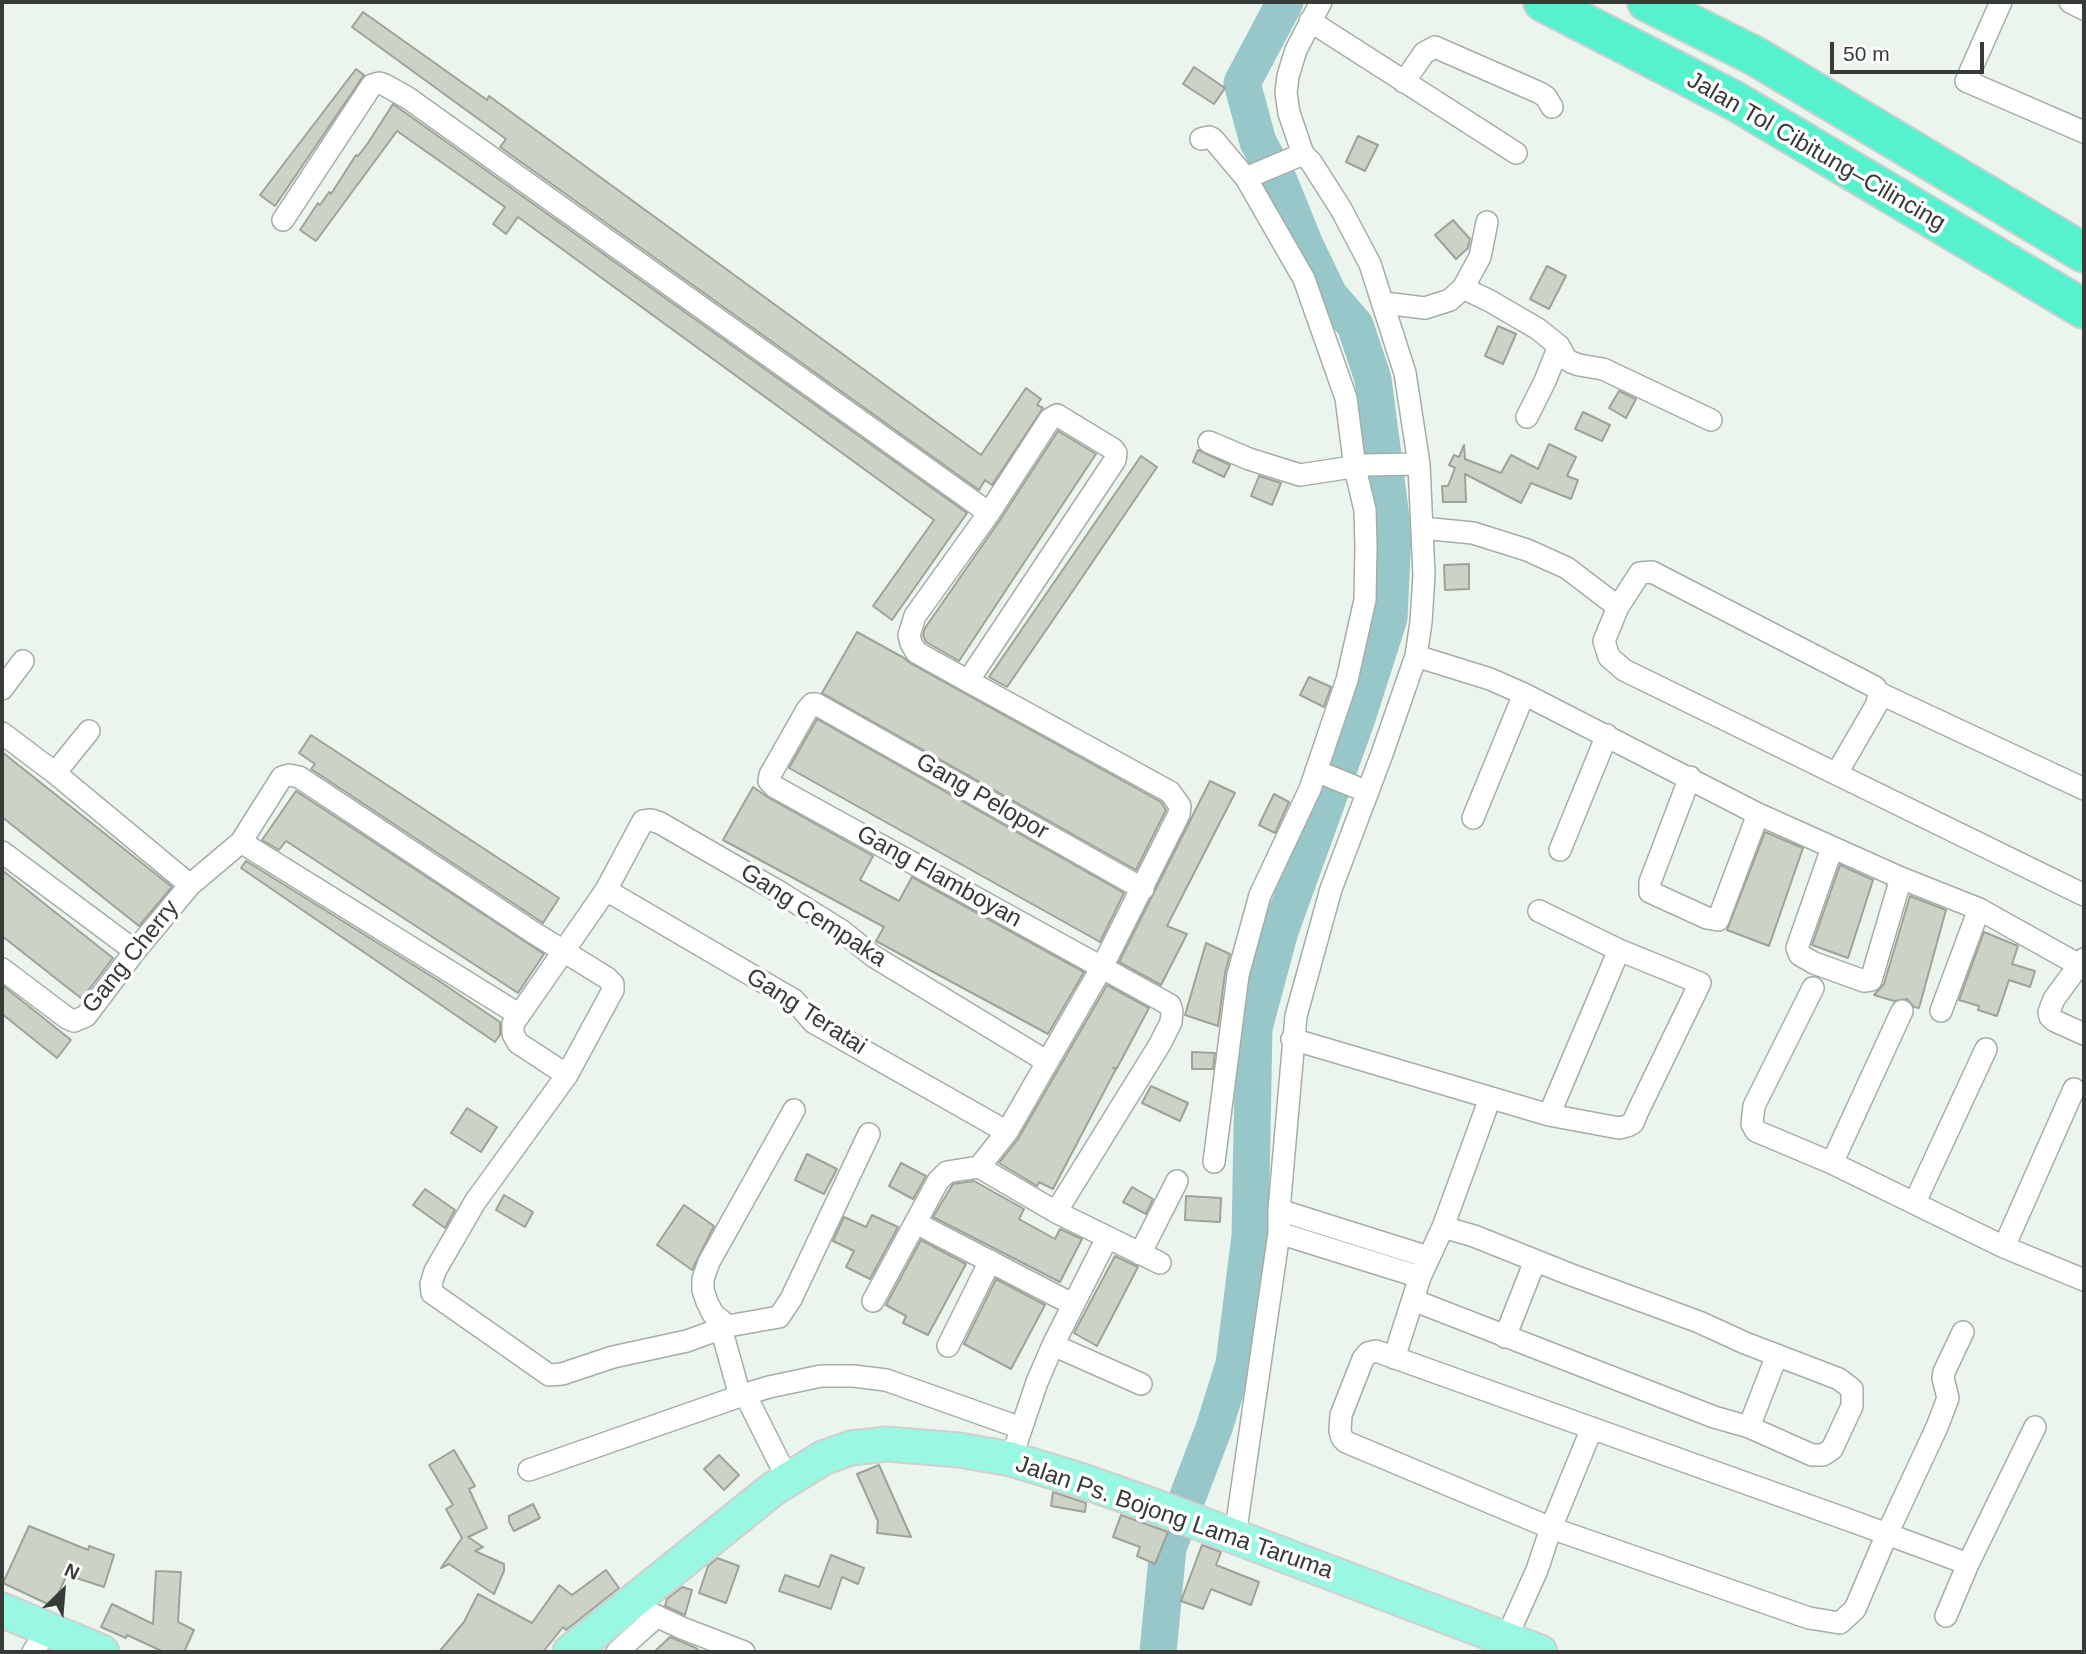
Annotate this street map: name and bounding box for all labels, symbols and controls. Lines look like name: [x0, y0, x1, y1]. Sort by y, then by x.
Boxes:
scale bar: [1834, 28, 1988, 72]
text: 50 m: [1843, 42, 1890, 65]
street label: Jalan Tol Cibitung–Cilincing: [1682, 66, 1950, 238]
street label: Gang Pelopor: [911, 748, 1053, 846]
street label: Gang Flamboyan: [852, 820, 1026, 934]
street label: Gang Cempaka: [735, 858, 891, 974]
street label: Gang Cherry: [77, 895, 185, 1019]
street label: Gang Teratai: [741, 963, 871, 1061]
street label: Jalan Ps. Bojong Lama Taruma: [1012, 1450, 1336, 1586]
north arrow: [28, 1556, 98, 1626]
text: N: [61, 1559, 83, 1584]

